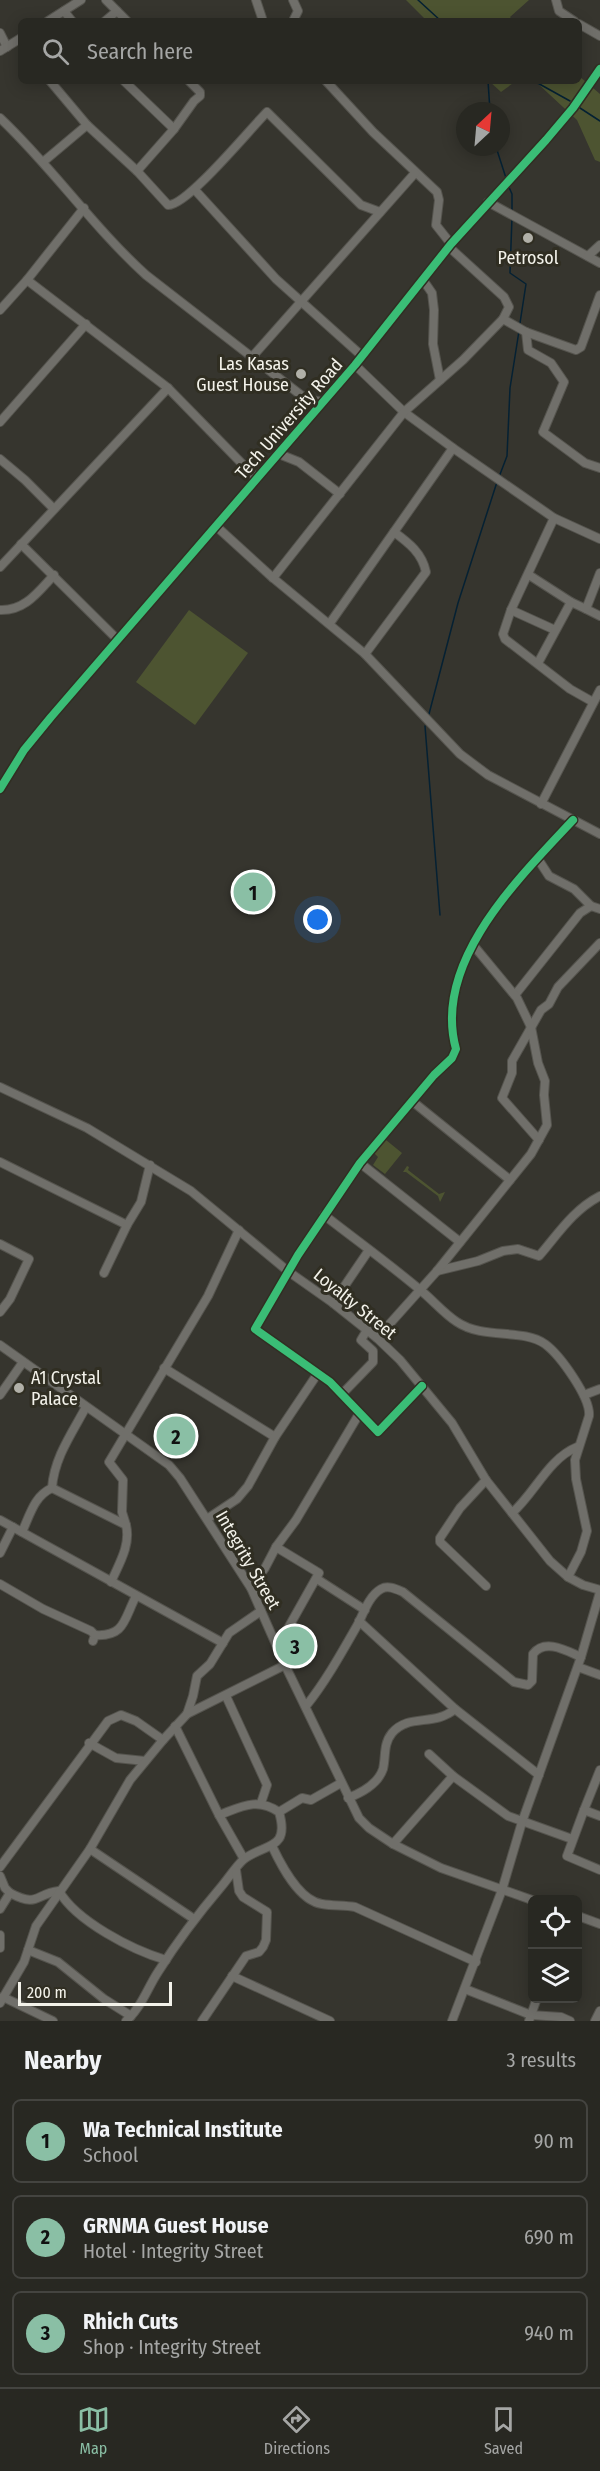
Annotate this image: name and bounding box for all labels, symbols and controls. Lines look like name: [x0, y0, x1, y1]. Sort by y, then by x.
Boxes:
search box: [18, 18, 582, 84]
icon: search: [39, 35, 72, 68]
text: Search here: [87, 38, 193, 65]
north arrow: [456, 102, 510, 156]
marker: Petrosol: [521, 231, 535, 245]
place label: Petrosol: [498, 247, 559, 269]
place label: Las Kasas Guest House: [196, 353, 289, 396]
street label: Tech University Road: [231, 354, 347, 484]
marker: Las Kasas Guest House: [294, 367, 308, 381]
pin: 1: [234, 870, 272, 914]
your location: [303, 905, 332, 934]
street label: Loyalty Street: [309, 1264, 401, 1344]
place label: A1 Crystal Palace: [31, 1367, 101, 1410]
marker: A1 Crystal Palace: [12, 1381, 26, 1395]
pin: 2: [156, 1414, 195, 1458]
street label: Integrity Street: [211, 1507, 285, 1613]
pin: 3: [276, 1624, 314, 1668]
map controls: [528, 1895, 582, 2003]
button: locate: [528, 1895, 582, 1949]
button: layers: [528, 1949, 582, 2003]
scale bar: [18, 1979, 172, 2006]
text: 200 m: [27, 1983, 67, 2002]
text: Nearby: [24, 2045, 101, 2076]
text: 3 results: [507, 2048, 576, 2072]
text: Wa Technical Institute: [83, 2116, 283, 2143]
text: 1: [41, 2129, 50, 2153]
text: 90 m: [534, 2129, 574, 2153]
text: School: [83, 2143, 138, 2167]
text: GRNMA Guest House: [83, 2212, 269, 2239]
text: 2: [41, 2225, 50, 2249]
text: 690 m: [524, 2225, 574, 2249]
text: Hotel · Integrity Street: [83, 2239, 263, 2263]
text: Rhich Cuts: [83, 2308, 178, 2335]
text: 3: [41, 2321, 50, 2345]
text: 940 m: [524, 2321, 574, 2345]
text: Shop · Integrity Street: [83, 2335, 261, 2359]
tab: Map: [77, 2403, 110, 2458]
tab: Directions: [264, 2403, 330, 2458]
tab: Saved: [484, 2403, 523, 2458]

